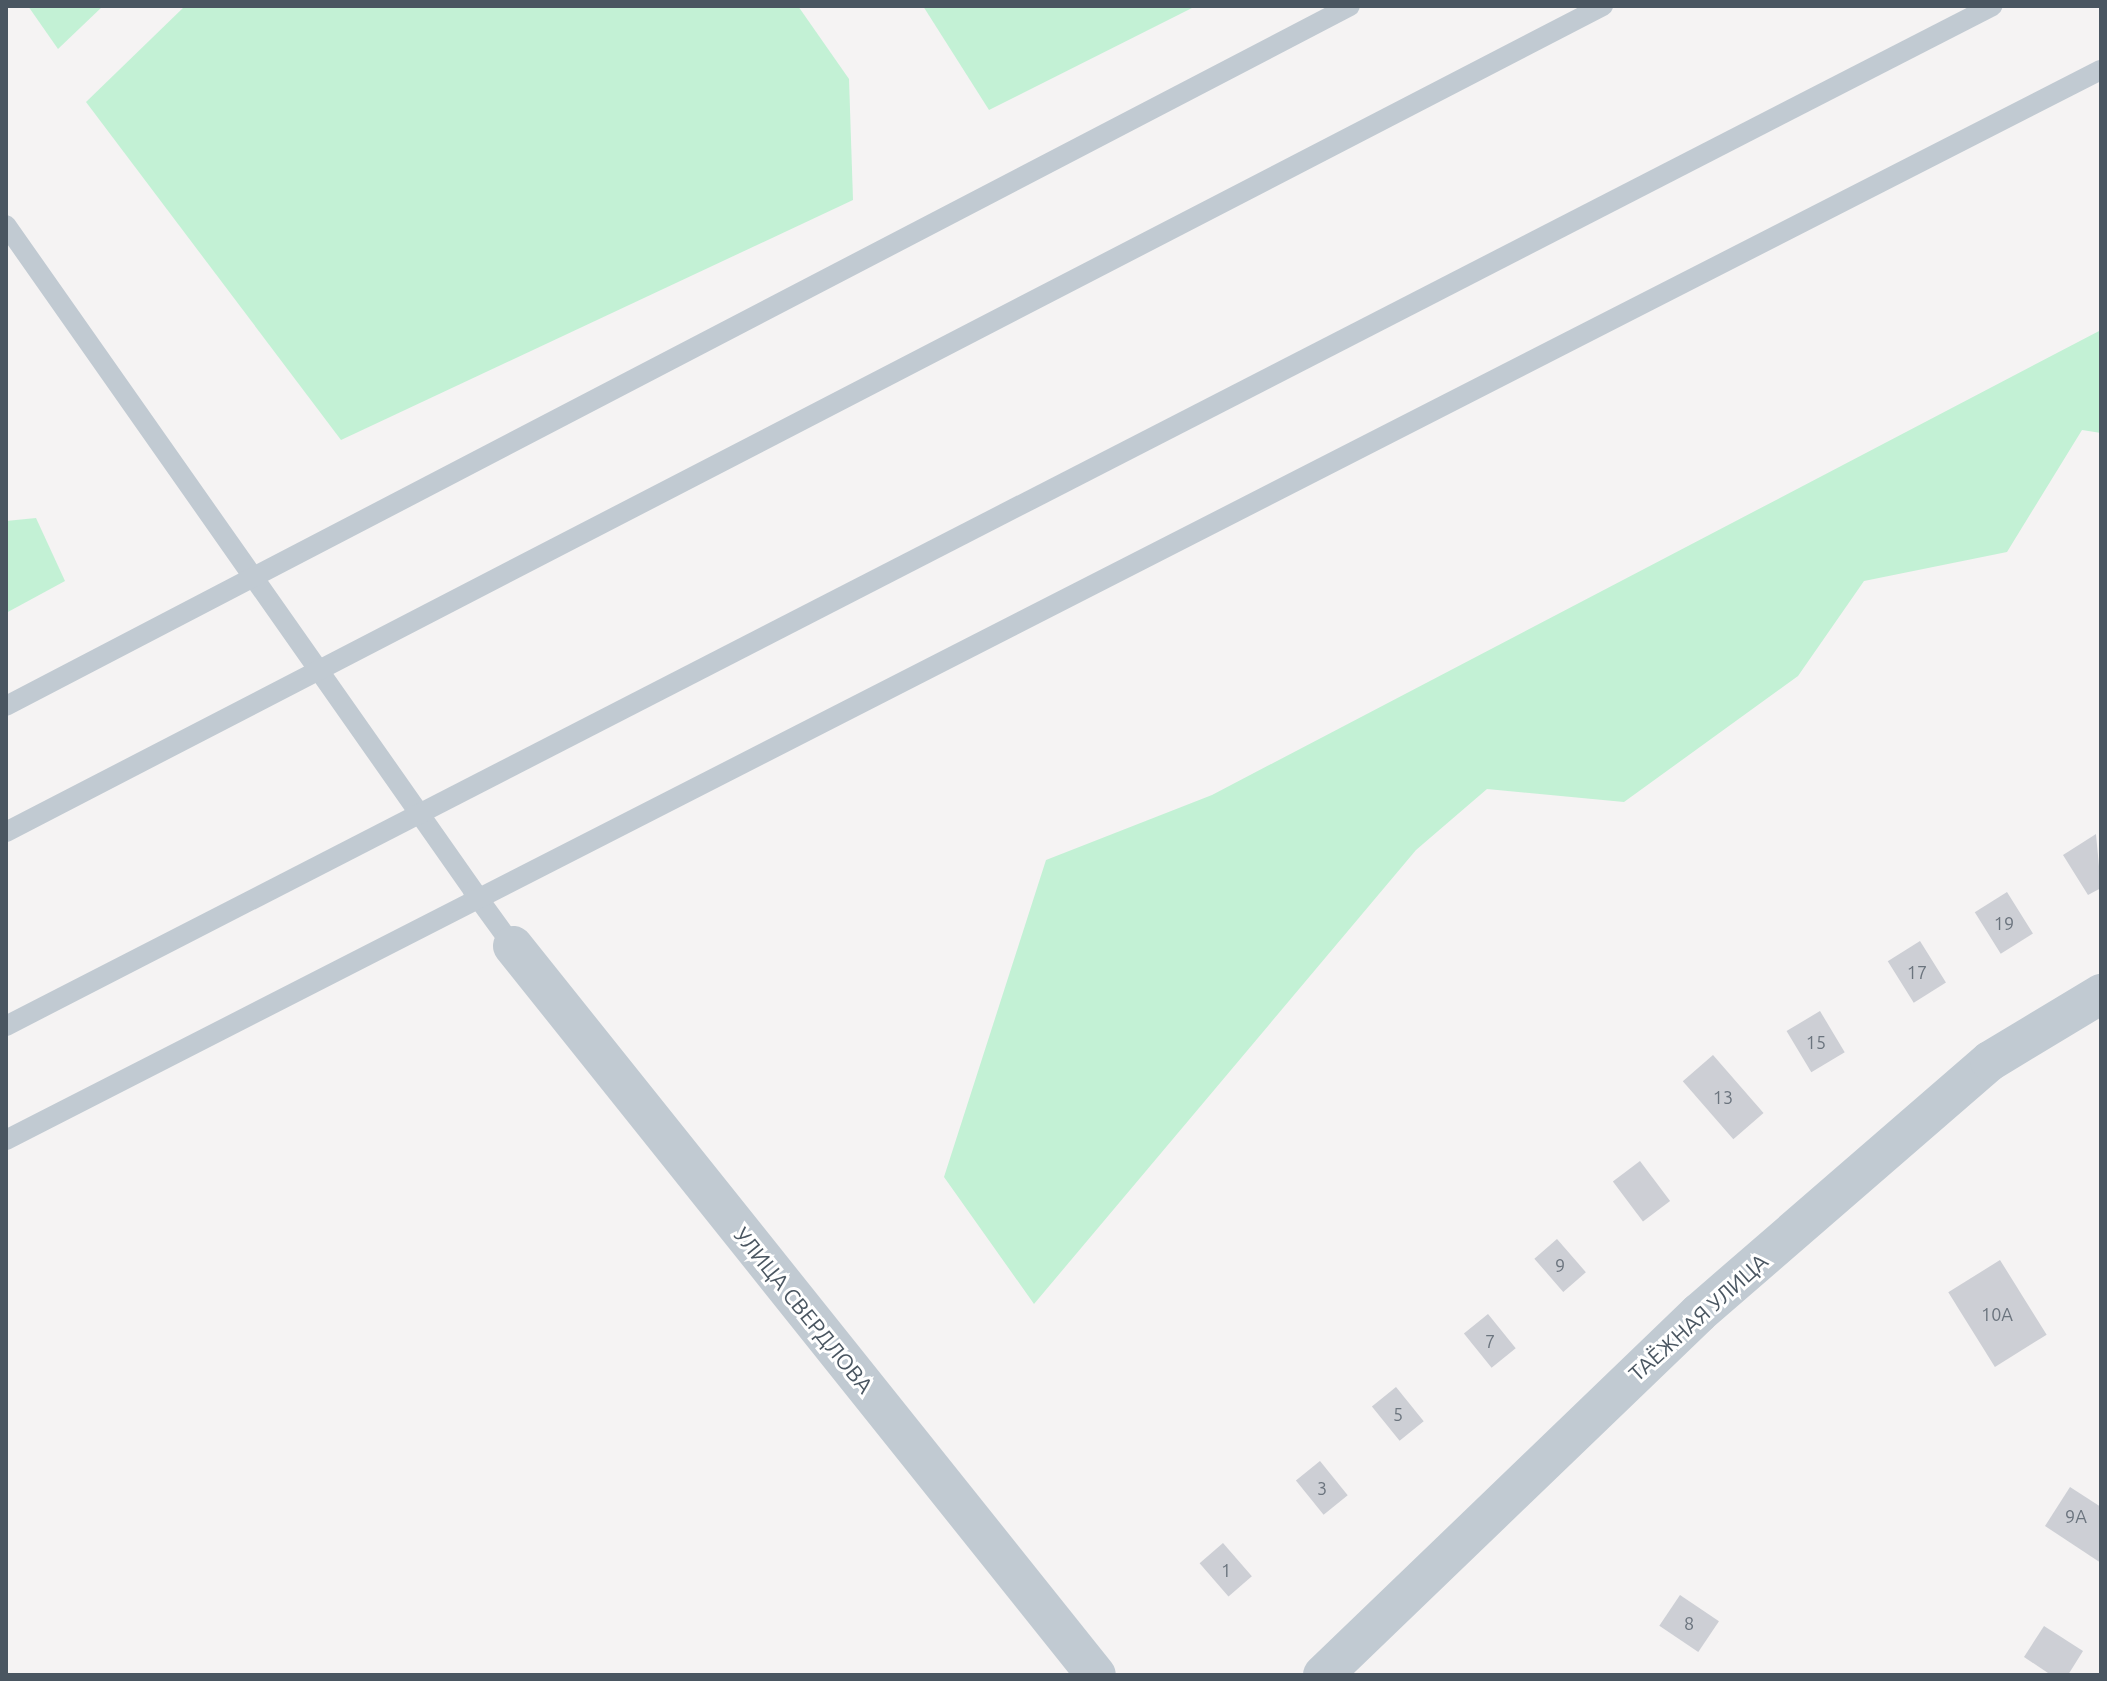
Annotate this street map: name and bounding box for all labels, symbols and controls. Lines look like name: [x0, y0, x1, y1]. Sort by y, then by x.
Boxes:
house number: 19: [1994, 912, 2014, 934]
house number: 17: [1907, 961, 1927, 983]
house number: 15: [1806, 1031, 1826, 1053]
house number: 13: [1713, 1086, 1733, 1108]
street label: УЛИЦА СВЕРДЛОВА: [729, 1222, 879, 1398]
street label: ТАЁЖНАЯ УЛИЦА: [1623, 1248, 1773, 1386]
house number: 9: [1555, 1254, 1565, 1276]
house number: 10А: [1981, 1303, 2013, 1325]
house number: 7: [1485, 1330, 1495, 1352]
house number: 5: [1393, 1403, 1403, 1425]
house number: 3: [1317, 1477, 1327, 1499]
house number: 9А: [2065, 1505, 2087, 1527]
house number: 1: [1221, 1559, 1231, 1581]
house number: 8: [1684, 1612, 1694, 1634]

